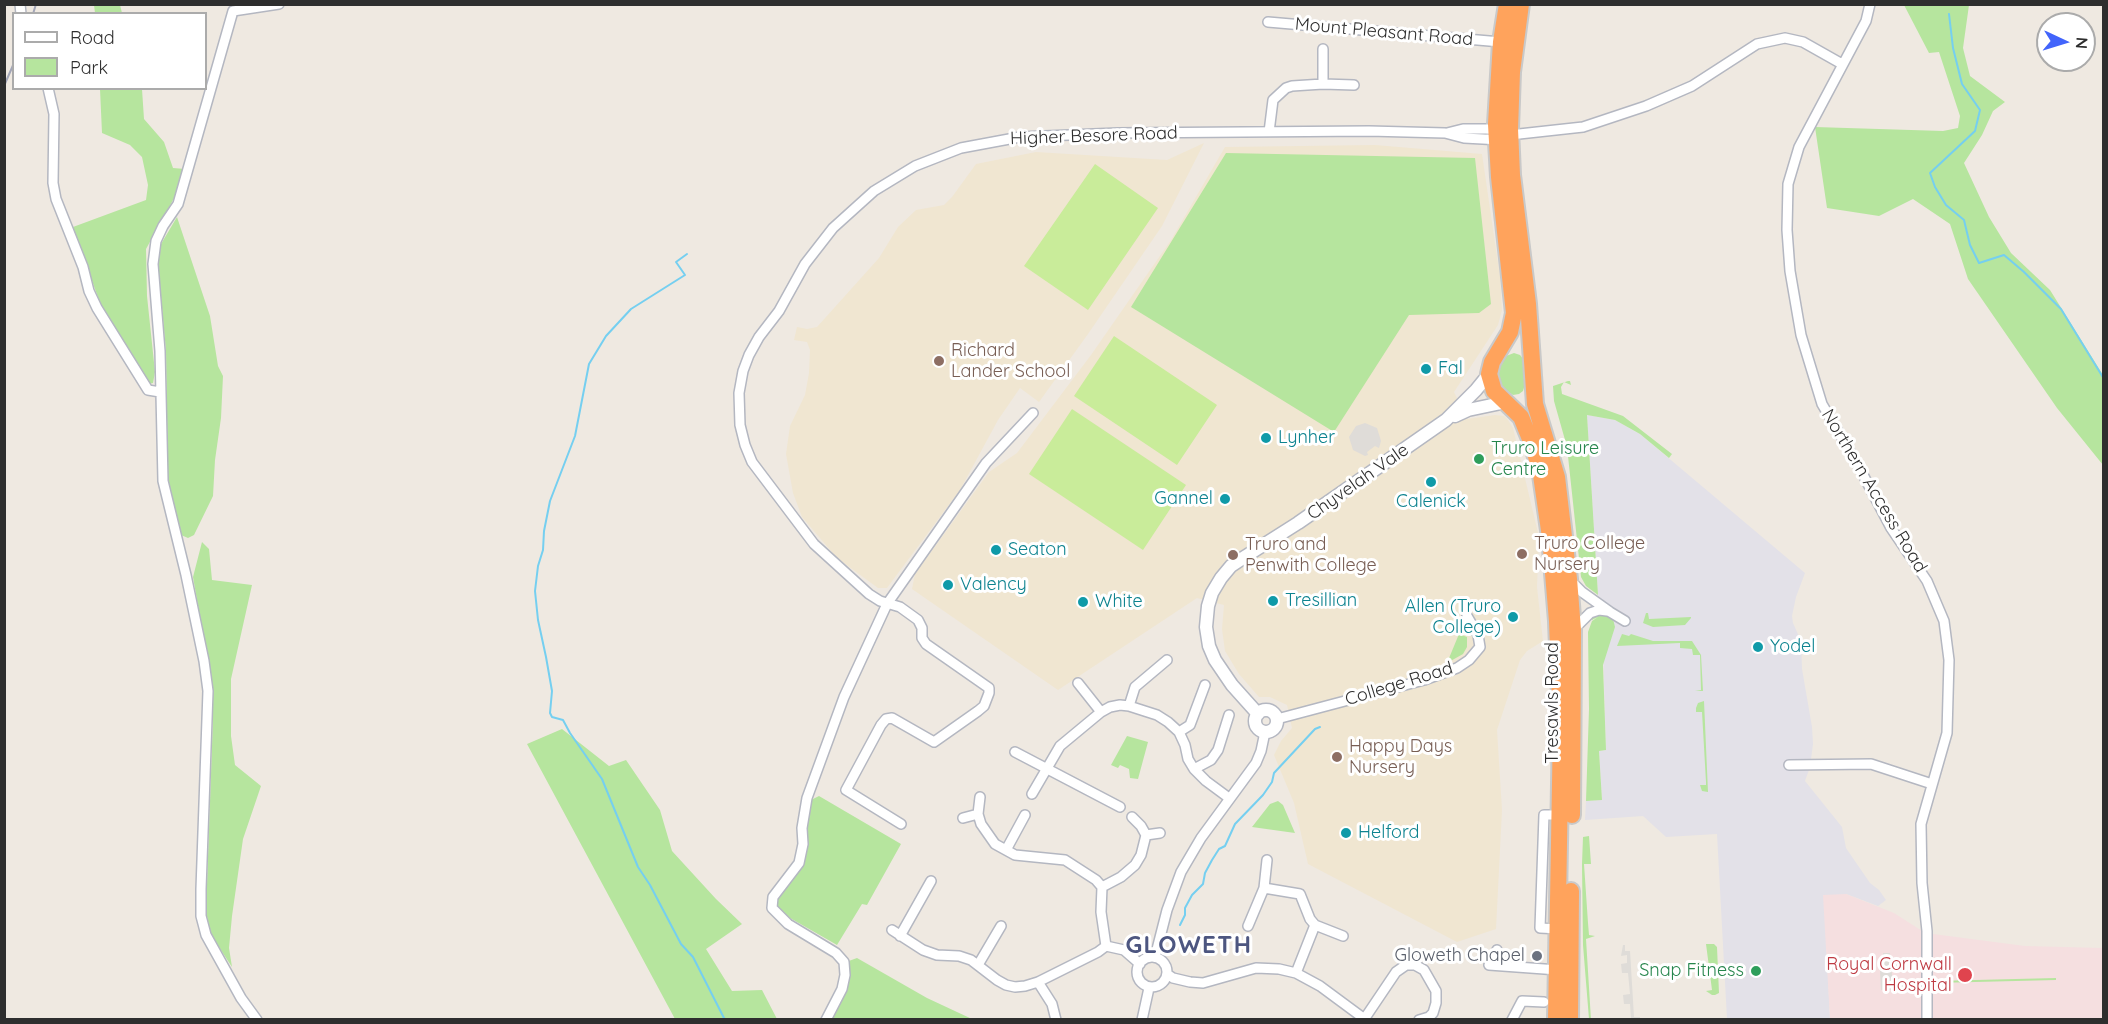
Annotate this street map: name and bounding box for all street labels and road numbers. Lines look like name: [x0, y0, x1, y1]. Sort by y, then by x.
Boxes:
street label: Mount Pleasant Road: [1294, 13, 1474, 51]
street label: Higher Besore Road: [1010, 122, 1178, 150]
street label: Northern Access Road: [1817, 405, 1931, 577]
street label: Chyvelah Vale: [1303, 439, 1413, 525]
street label: Tresawls Road: [1542, 642, 1564, 764]
street label: College Road: [1343, 657, 1455, 711]

